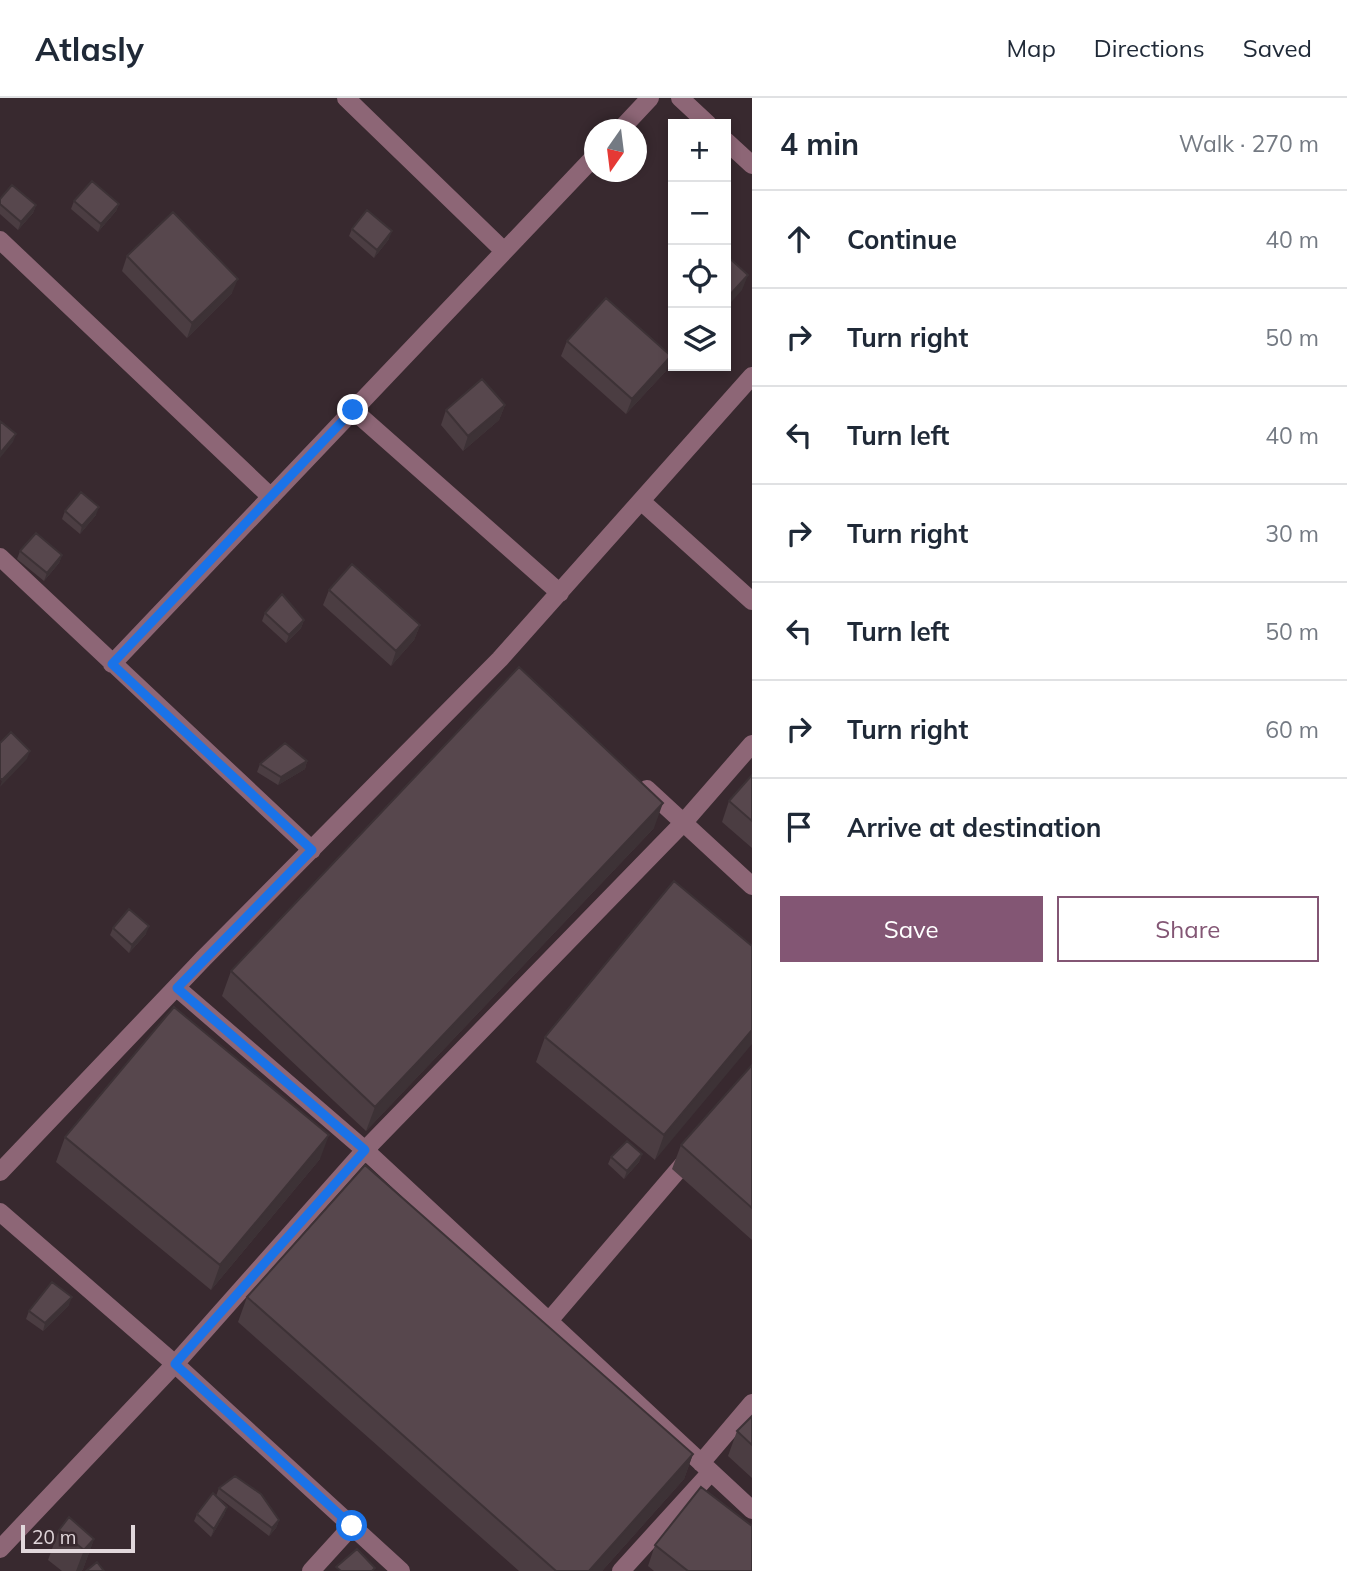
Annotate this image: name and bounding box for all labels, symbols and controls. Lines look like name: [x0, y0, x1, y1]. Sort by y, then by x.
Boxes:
text: Atlasly: [35, 28, 144, 69]
text: Map: [1006, 33, 1056, 63]
text: Directions: [1094, 33, 1205, 63]
text: Saved: [1243, 33, 1312, 63]
north arrow: [584, 119, 647, 182]
map controls: [668, 119, 731, 371]
button: +: [668, 119, 731, 182]
text: 4 min: [780, 125, 859, 163]
text: Walk · 270 m: [1179, 129, 1319, 158]
button: −: [668, 182, 731, 245]
icon: ahead: [780, 220, 818, 258]
text: Continue: [847, 223, 957, 256]
text: 40 m: [1265, 225, 1319, 254]
button: locate: [668, 245, 731, 308]
button: layers: [668, 308, 731, 371]
icon: right: [780, 318, 818, 356]
text: Turn right: [847, 321, 968, 354]
text: 50 m: [1265, 323, 1319, 352]
route end: [337, 394, 368, 425]
icon: left: [780, 416, 818, 454]
text: Turn left: [847, 419, 949, 452]
text: 40 m: [1265, 421, 1319, 450]
icon: right: [780, 514, 818, 552]
text: Turn right: [847, 517, 968, 550]
text: 30 m: [1265, 519, 1319, 548]
icon: left: [780, 612, 818, 650]
text: Turn left: [847, 615, 949, 648]
text: 50 m: [1265, 617, 1319, 646]
icon: right: [780, 710, 818, 748]
text: Turn right: [847, 713, 968, 746]
text: 60 m: [1265, 715, 1319, 744]
icon: arrive: [780, 808, 818, 846]
text: Arrive at destination: [847, 811, 1102, 844]
button: Save: [780, 896, 1043, 962]
button: Share: [1057, 896, 1319, 962]
route start: [336, 1510, 367, 1541]
scale bar: [21, 1522, 135, 1554]
text: 20 m: [32, 1525, 76, 1549]

